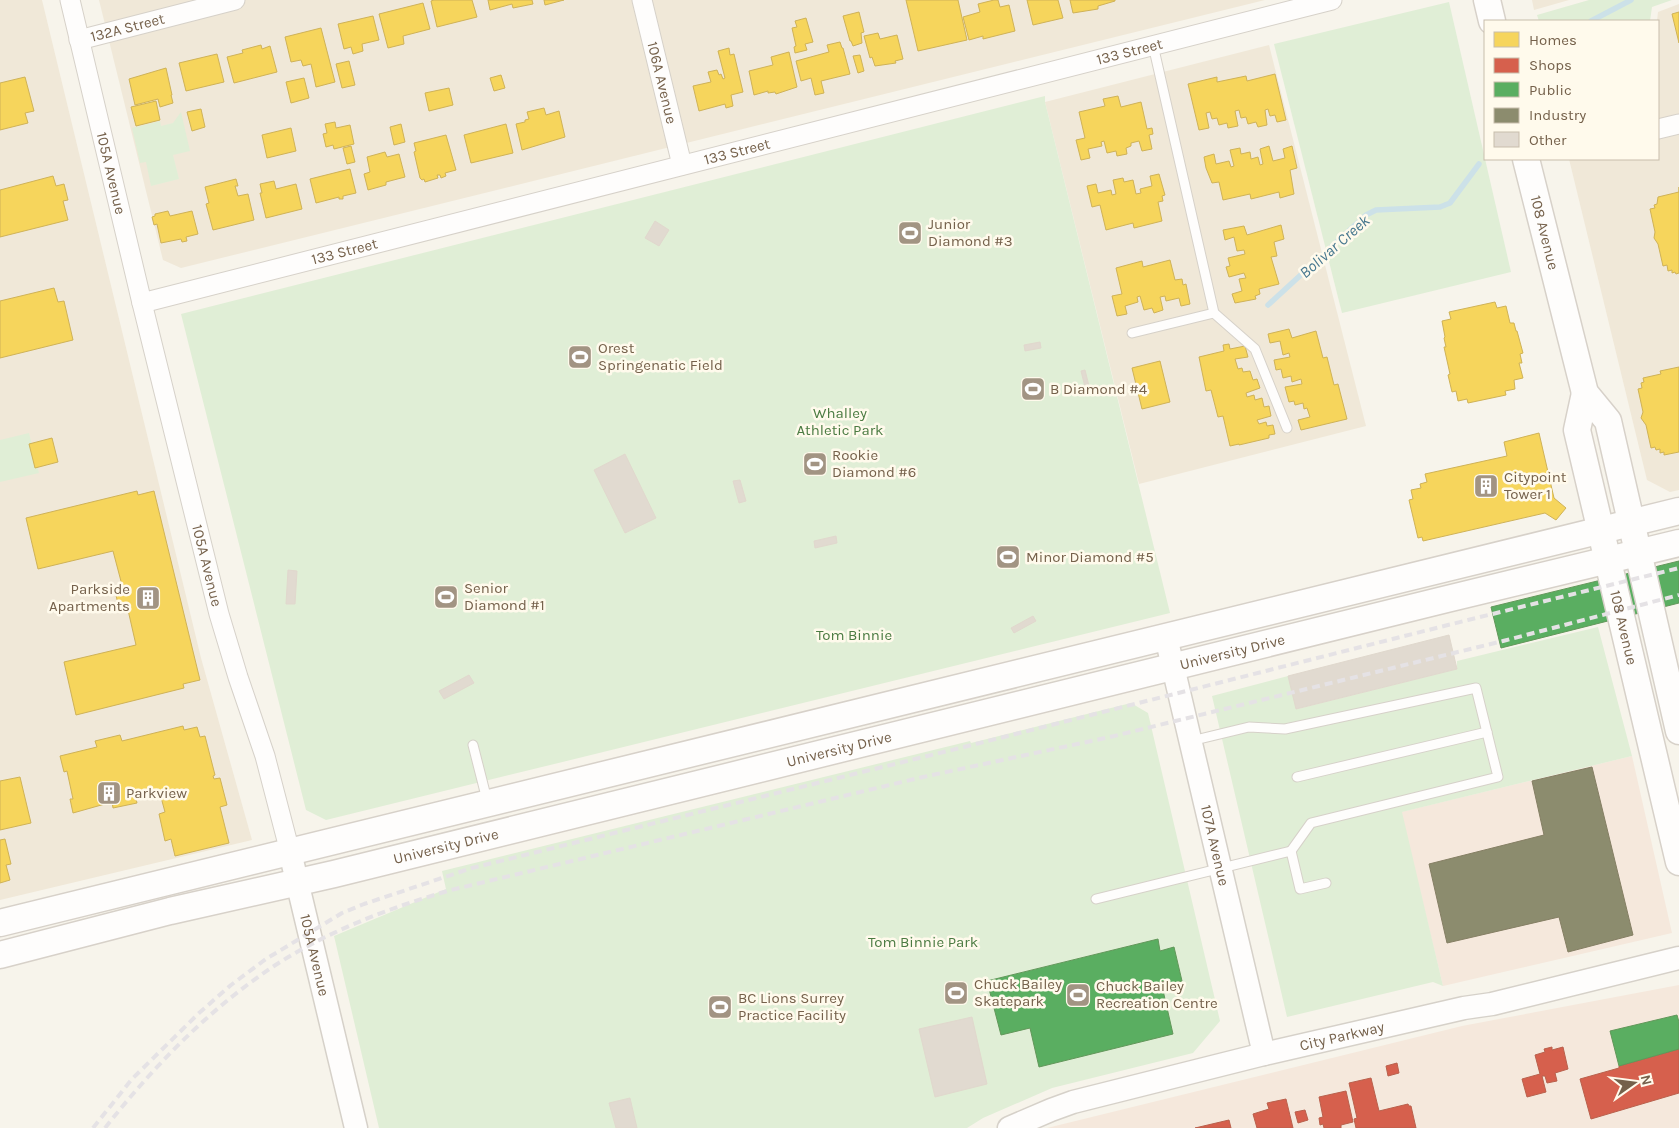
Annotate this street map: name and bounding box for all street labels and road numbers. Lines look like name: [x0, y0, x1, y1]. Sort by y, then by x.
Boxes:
street label: 132A Street: [88, 9, 167, 46]
street label: 133 Street: [1095, 34, 1165, 69]
street label: 106A Avenue: [643, 40, 681, 126]
street label: 105A Avenue: [93, 130, 130, 216]
street label: 133 Street: [702, 134, 772, 169]
street label: 108 Avenue: [1527, 194, 1563, 272]
street label: 133 Street: [310, 234, 380, 268]
street label: 105A Avenue: [188, 523, 226, 609]
street label: 108 Avenue: [1606, 589, 1641, 667]
street label: University Drive: [1178, 630, 1287, 674]
street label: University Drive: [785, 728, 894, 771]
street label: 107A Avenue: [1197, 803, 1233, 888]
street label: University Drive: [391, 825, 500, 868]
street label: 105A Avenue: [296, 912, 333, 998]
street label: City Parkway: [1298, 1018, 1386, 1055]

